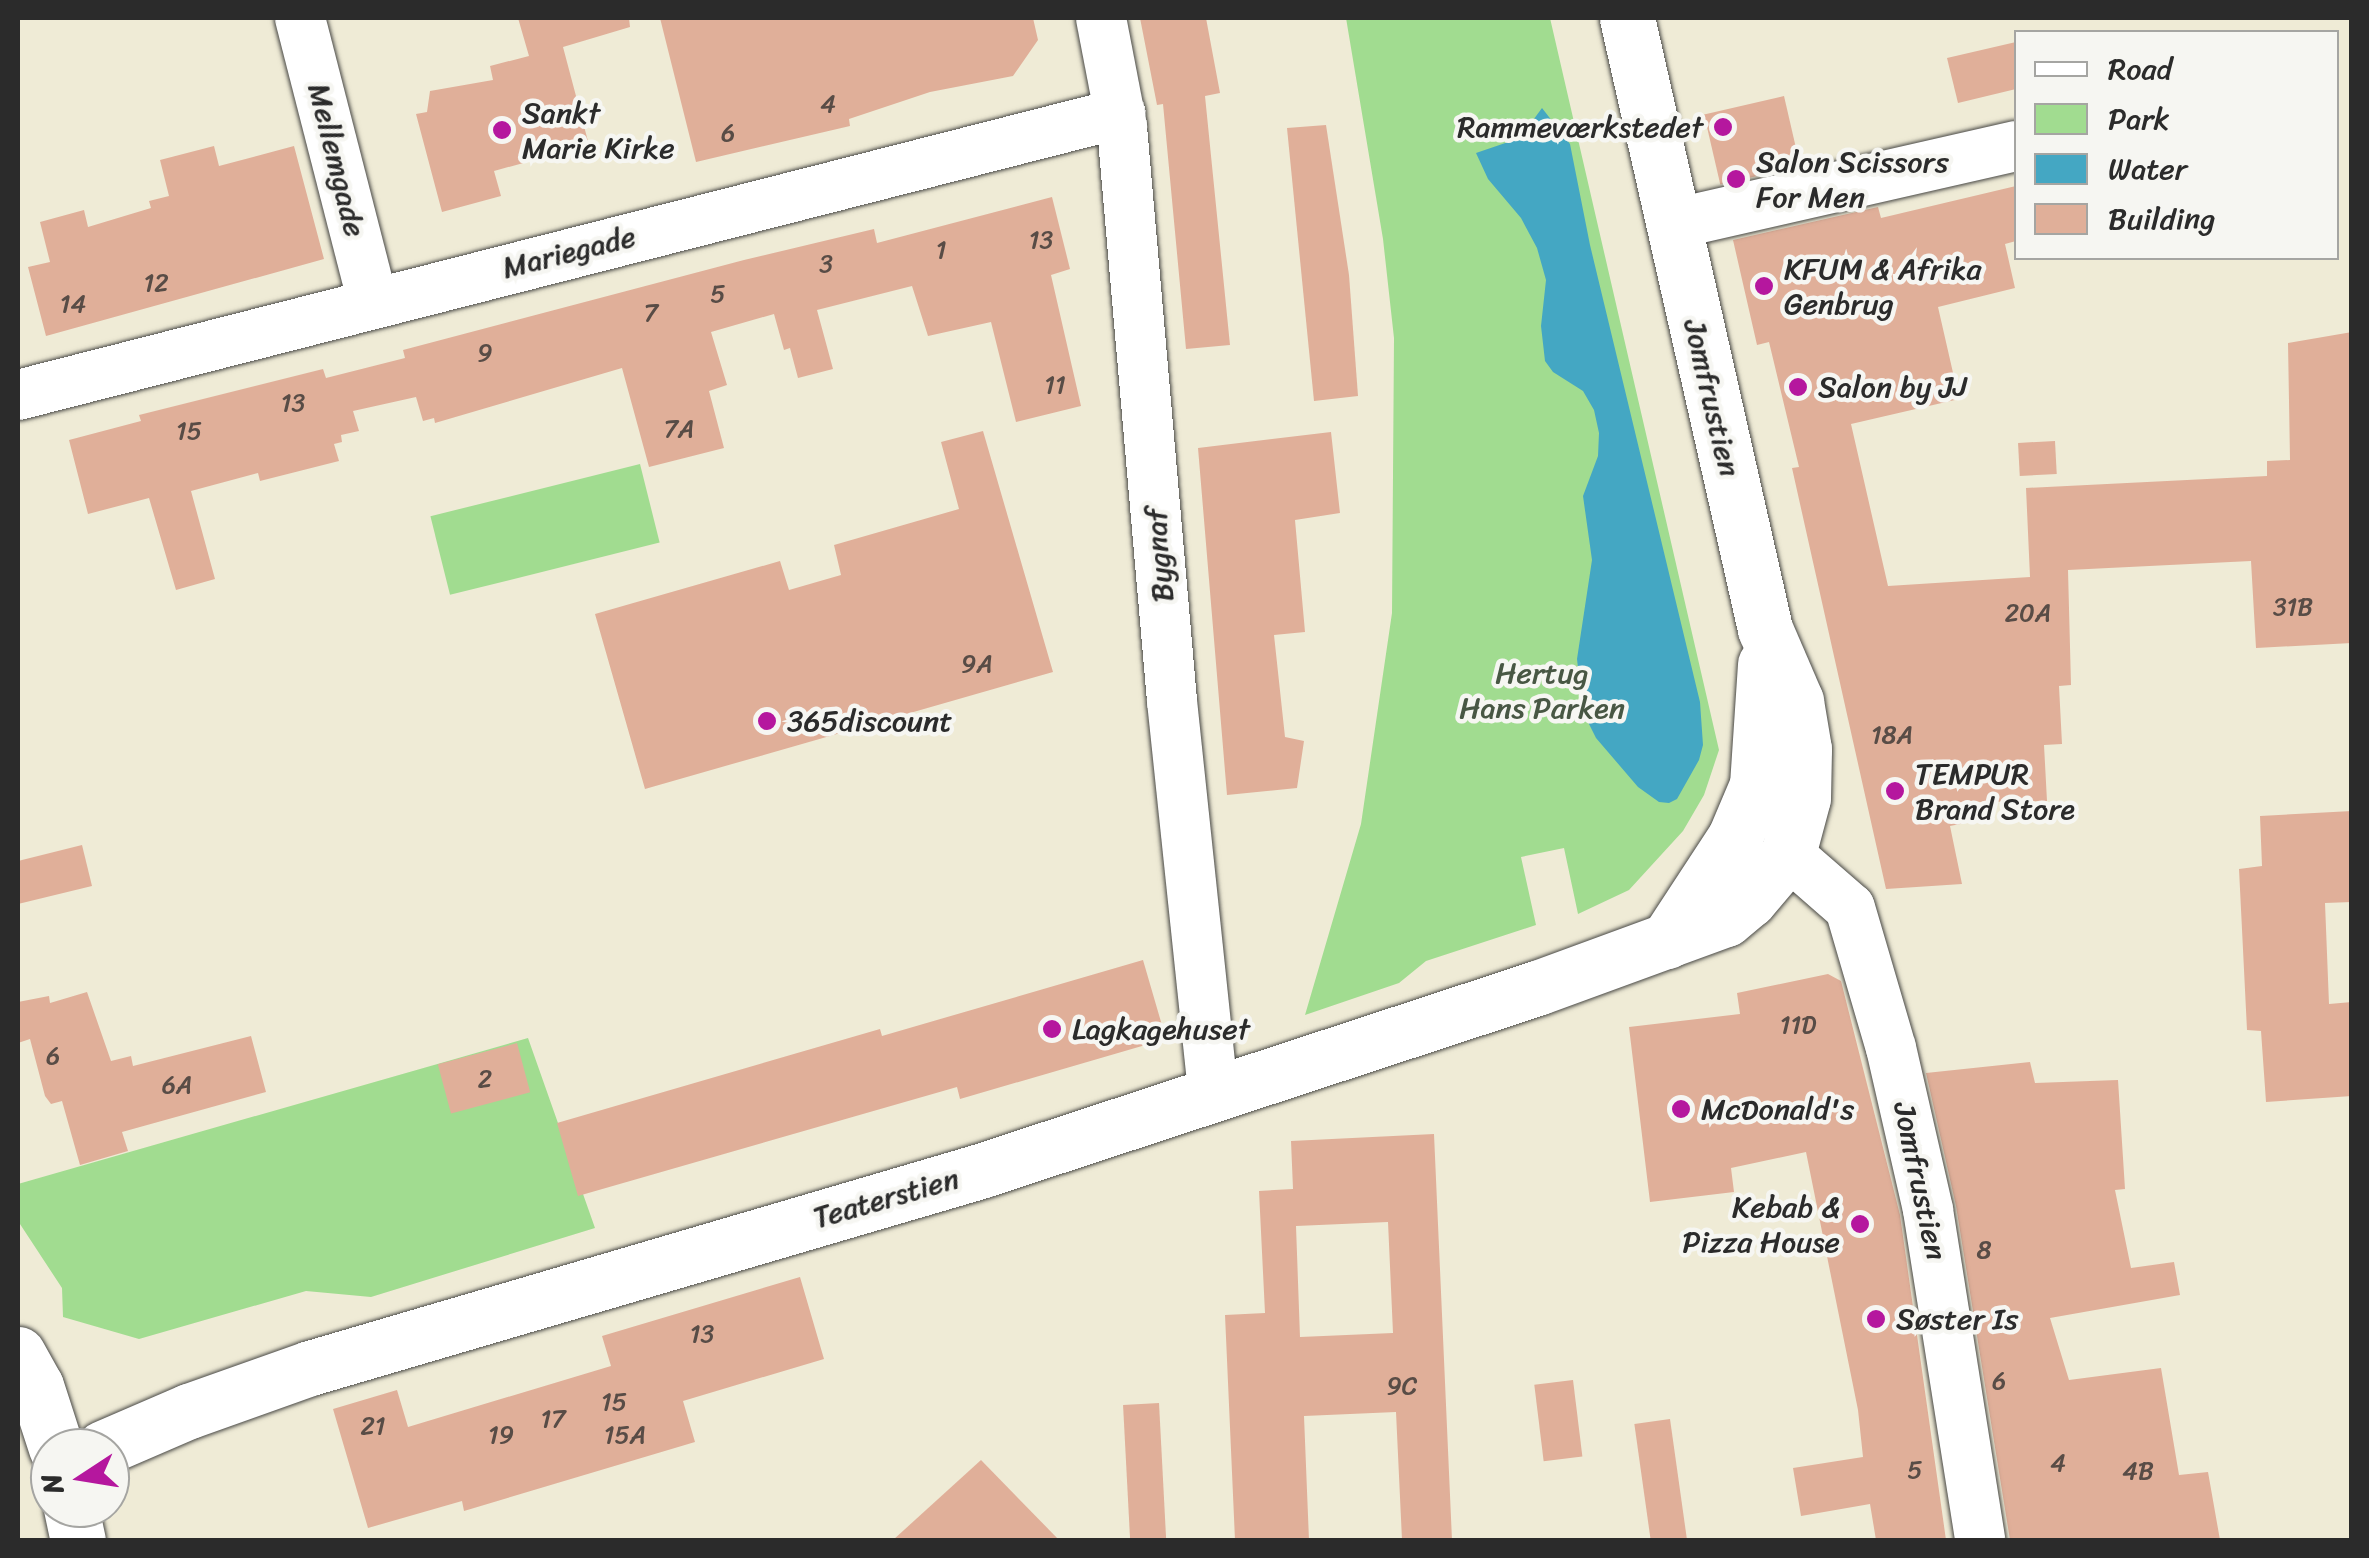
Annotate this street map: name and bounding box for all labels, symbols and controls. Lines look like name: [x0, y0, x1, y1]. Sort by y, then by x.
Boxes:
legend: [2014, 30, 2339, 260]
text: Road: [2108, 42, 2172, 96]
street label: Mellemgade: [301, 80, 373, 240]
house number: 4: [820, 89, 836, 119]
text: Park: [2108, 92, 2170, 146]
place label: Sankt Marie Kirke: [522, 95, 675, 166]
place label: Rammeværkstedet: [1457, 109, 1703, 145]
marker: Rammeværkstedet: [1712, 116, 1734, 138]
house number: 6: [721, 118, 735, 148]
marker: Sankt Marie Kirke: [491, 119, 513, 141]
text: Water: [2108, 142, 2187, 196]
place label: Salon Scissors For Men: [1756, 144, 1947, 214]
marker: Salon Scissors For Men: [1725, 168, 1747, 190]
text: Building: [2108, 192, 2215, 246]
street label: Mariegade: [499, 218, 639, 286]
house number: 13: [1029, 225, 1053, 255]
house number: 1: [936, 235, 946, 265]
house number: 3: [819, 249, 833, 279]
place label: KFUM & Afrika Genbrug: [1784, 251, 1982, 322]
house number: 12: [143, 268, 169, 298]
marker: KFUM & Afrika Genbrug: [1753, 275, 1775, 297]
house number: 5: [710, 279, 726, 309]
house number: 14: [60, 289, 86, 319]
house number: 7: [644, 298, 658, 328]
street label: Jomfrustien: [1676, 316, 1748, 480]
house number: 9: [477, 338, 493, 368]
place label: Salon by JJ: [1818, 369, 1968, 405]
house number: 11: [1044, 370, 1066, 400]
marker: Salon by JJ: [1787, 376, 1809, 398]
house number: 13: [281, 388, 305, 418]
house number: 7A: [664, 414, 694, 444]
house number: 15: [176, 416, 202, 446]
street label: Bygnaf: [1137, 506, 1181, 604]
house number: 31B: [2273, 592, 2313, 622]
house number: 20A: [2005, 598, 2051, 628]
house number: 9A: [961, 649, 993, 679]
park label: Hertug Hans Parken: [1458, 655, 1626, 726]
place label: 365discount: [787, 703, 952, 739]
marker: 365discount: [756, 710, 778, 732]
house number: 18A: [1871, 720, 1913, 750]
place label: TEMPUR Brand Store: [1915, 756, 2076, 826]
marker: TEMPUR Brand Store: [1884, 780, 1906, 802]
house number: 11D: [1780, 1010, 1816, 1040]
place label: Lagkagehuset: [1072, 1011, 1250, 1047]
marker: Lagkagehuset: [1041, 1018, 1063, 1040]
house number: 6: [46, 1041, 60, 1071]
house number: 2: [478, 1064, 492, 1094]
house number: 6A: [162, 1070, 192, 1100]
place label: McDonald's: [1701, 1091, 1854, 1127]
marker: McDonald's: [1670, 1098, 1692, 1120]
street label: Jomfrustien: [1886, 1099, 1954, 1263]
street label: Teaterstien: [809, 1160, 963, 1236]
place label: Kebab & Pizza House: [1681, 1189, 1840, 1260]
marker: Kebab & Pizza House: [1849, 1213, 1871, 1235]
house number: 8: [1976, 1235, 1992, 1265]
place label: Søster Is: [1896, 1301, 2018, 1337]
marker: Søster Is: [1865, 1308, 1887, 1330]
house number: 13: [690, 1319, 714, 1349]
house number: 6: [1992, 1366, 2006, 1396]
house number: 9C: [1387, 1371, 1417, 1401]
house number: 15: [601, 1387, 627, 1417]
house number: 17: [541, 1404, 565, 1434]
house number: 21: [360, 1411, 386, 1441]
house number: 19: [488, 1420, 514, 1450]
house number: 15A: [604, 1420, 646, 1450]
north arrow: [30, 1428, 130, 1528]
house number: 4: [2050, 1448, 2066, 1478]
house number: 5: [1907, 1455, 1923, 1485]
house number: 4B: [2122, 1456, 2154, 1486]
text: N: [26, 1469, 78, 1499]

